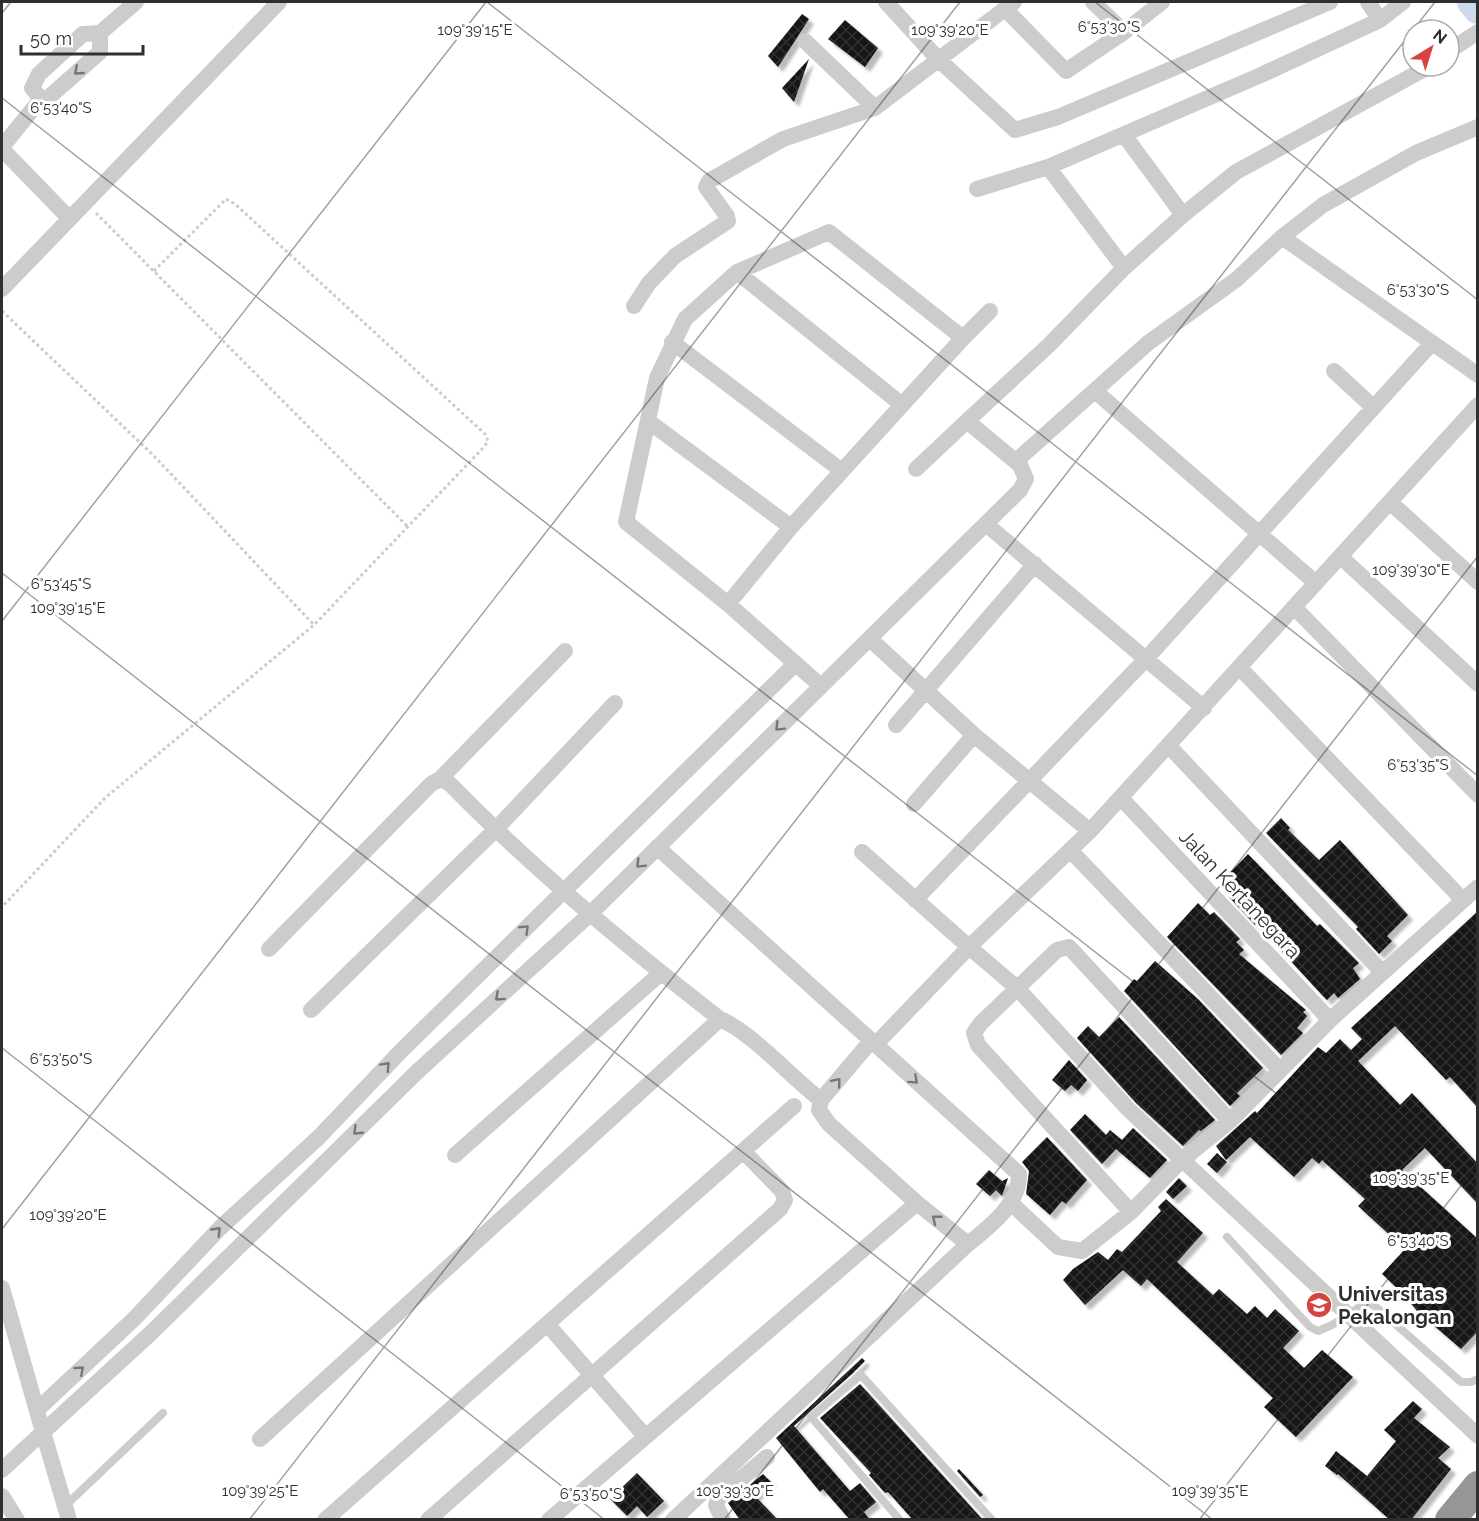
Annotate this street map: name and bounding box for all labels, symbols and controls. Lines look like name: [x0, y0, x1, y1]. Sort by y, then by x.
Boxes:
scale bar: [21, 18, 142, 56]
text: 6°53'30"S: [1078, 18, 1140, 36]
north arrow: [1401, 18, 1461, 78]
text: 109°39'15"E: [437, 21, 513, 39]
text: 109°39'20"E: [911, 21, 989, 39]
text: N: [1429, 25, 1451, 48]
text: 50 m: [30, 28, 72, 49]
one-way arrow: [74, 64, 85, 75]
text: 6°53'40"S: [30, 99, 92, 117]
text: 6°53'30"S: [1387, 281, 1449, 299]
text: 109°39'30"E: [1372, 561, 1450, 579]
text: 6°53'45"S: [31, 575, 91, 593]
text: 109°39'15"E: [30, 599, 106, 617]
one-way arrow: [776, 719, 787, 730]
text: 6°53'35"S: [1387, 756, 1449, 774]
street label: Jalan Kertanegara: [1174, 825, 1306, 963]
one-way arrow: [637, 856, 648, 867]
one-way arrow: [518, 926, 529, 937]
one-way arrow: [495, 990, 506, 1001]
text: 6°53'50"S: [30, 1050, 92, 1068]
one-way arrow: [379, 1062, 390, 1073]
one-way arrow: [908, 1073, 918, 1084]
one-way arrow: [829, 1078, 840, 1089]
one-way arrow: [353, 1124, 364, 1135]
text: 109°39'35"E: [1373, 1169, 1449, 1187]
text: 109°39'20"E: [29, 1206, 107, 1224]
one-way arrow: [932, 1215, 943, 1226]
one-way arrow: [209, 1228, 220, 1239]
text: 6°53'40"S: [1387, 1232, 1449, 1250]
place label: Universitas Pekalongan: [1338, 1282, 1452, 1329]
school or university icon: Universitas Pekalongan: [1304, 1290, 1334, 1320]
one-way arrow: [73, 1367, 84, 1378]
text: 109°39'25"E: [222, 1482, 298, 1500]
text: 109°39'30"E: [696, 1482, 774, 1500]
text: 109°39'35"E: [1172, 1482, 1248, 1500]
text: 6°53'50"S: [560, 1485, 622, 1503]

